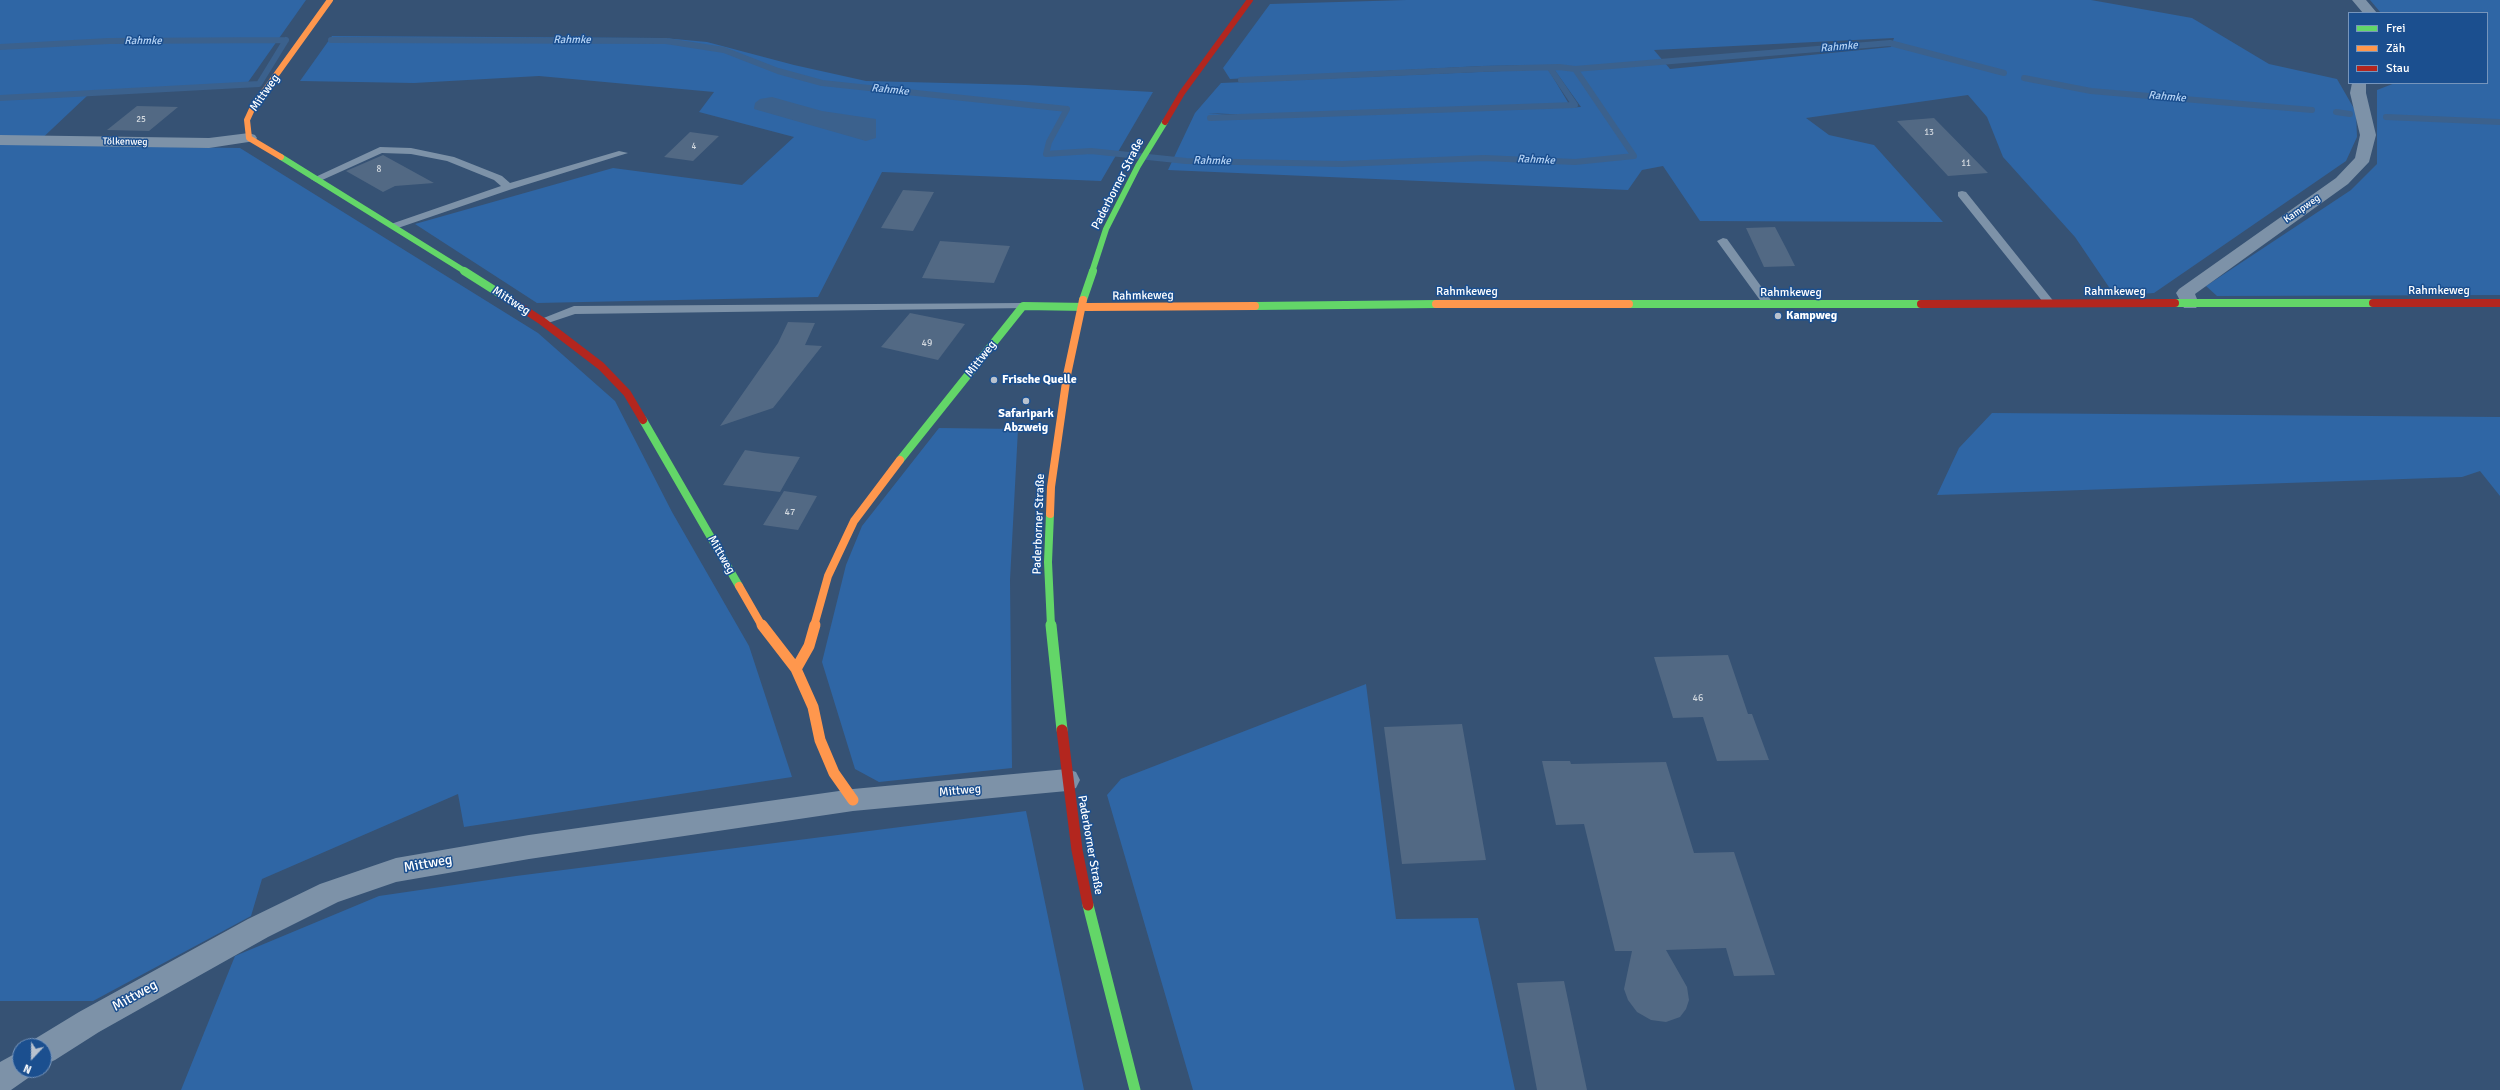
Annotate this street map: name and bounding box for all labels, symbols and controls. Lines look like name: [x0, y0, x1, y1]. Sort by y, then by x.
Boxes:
legend: [2348, 12, 2488, 84]
text: Frei: [2386, 21, 2405, 36]
water label: Rahmke: [553, 33, 591, 47]
water label: Rahmke: [124, 34, 162, 48]
water label: Rahmke: [1820, 39, 1858, 55]
text: Zäh: [2386, 41, 2405, 56]
text: Stau: [2386, 61, 2410, 76]
street label: Mittweg: [247, 72, 283, 114]
water label: Rahmke: [871, 81, 909, 99]
water label: Rahmke: [2148, 89, 2186, 105]
house number: 25: [136, 115, 146, 125]
house number: 13: [1924, 128, 1934, 138]
street label: Tölkenweg: [102, 136, 148, 148]
street label: Paderborner Straße: [1089, 136, 1147, 232]
house number: 4: [692, 142, 696, 152]
water label: Rahmke: [1517, 152, 1555, 168]
water label: Rahmke: [1193, 154, 1231, 168]
house number: 11: [1961, 159, 1971, 169]
house number: 8: [377, 165, 381, 175]
street label: Kampweg: [2281, 192, 2323, 226]
street label: Mittweg: [489, 283, 533, 319]
street label: Rahmkeweg: [2408, 284, 2470, 298]
street label: Rahmkeweg: [1436, 285, 1498, 299]
street label: Rahmkeweg: [2084, 285, 2146, 299]
street label: Rahmkeweg: [1760, 286, 1822, 300]
street label: Rahmkeweg: [1112, 288, 1174, 304]
place label: Kampweg: [1786, 309, 1837, 323]
marker: Kampweg: [1773, 311, 1783, 321]
house number: 49: [922, 337, 932, 349]
street label: Mittweg: [962, 338, 1000, 380]
place label: Frische Quelle: [1002, 373, 1077, 387]
marker: Frische Quelle: [989, 375, 999, 385]
marker: Safaripark Abzweig: [1021, 396, 1031, 406]
place label: Safaripark Abzweig: [998, 407, 1054, 435]
street label: Paderborner Straße: [1030, 473, 1048, 575]
house number: 47: [785, 506, 795, 518]
street label: Mittweg: [704, 533, 738, 577]
house number: 46: [1693, 692, 1703, 704]
street label: Mittweg: [938, 782, 982, 800]
street label: Paderborner Straße: [1074, 794, 1106, 896]
street label: Mittweg: [402, 851, 454, 877]
street label: Mittweg: [109, 977, 161, 1015]
north arrow: [12, 1038, 52, 1078]
text: N: [22, 1061, 34, 1076]

